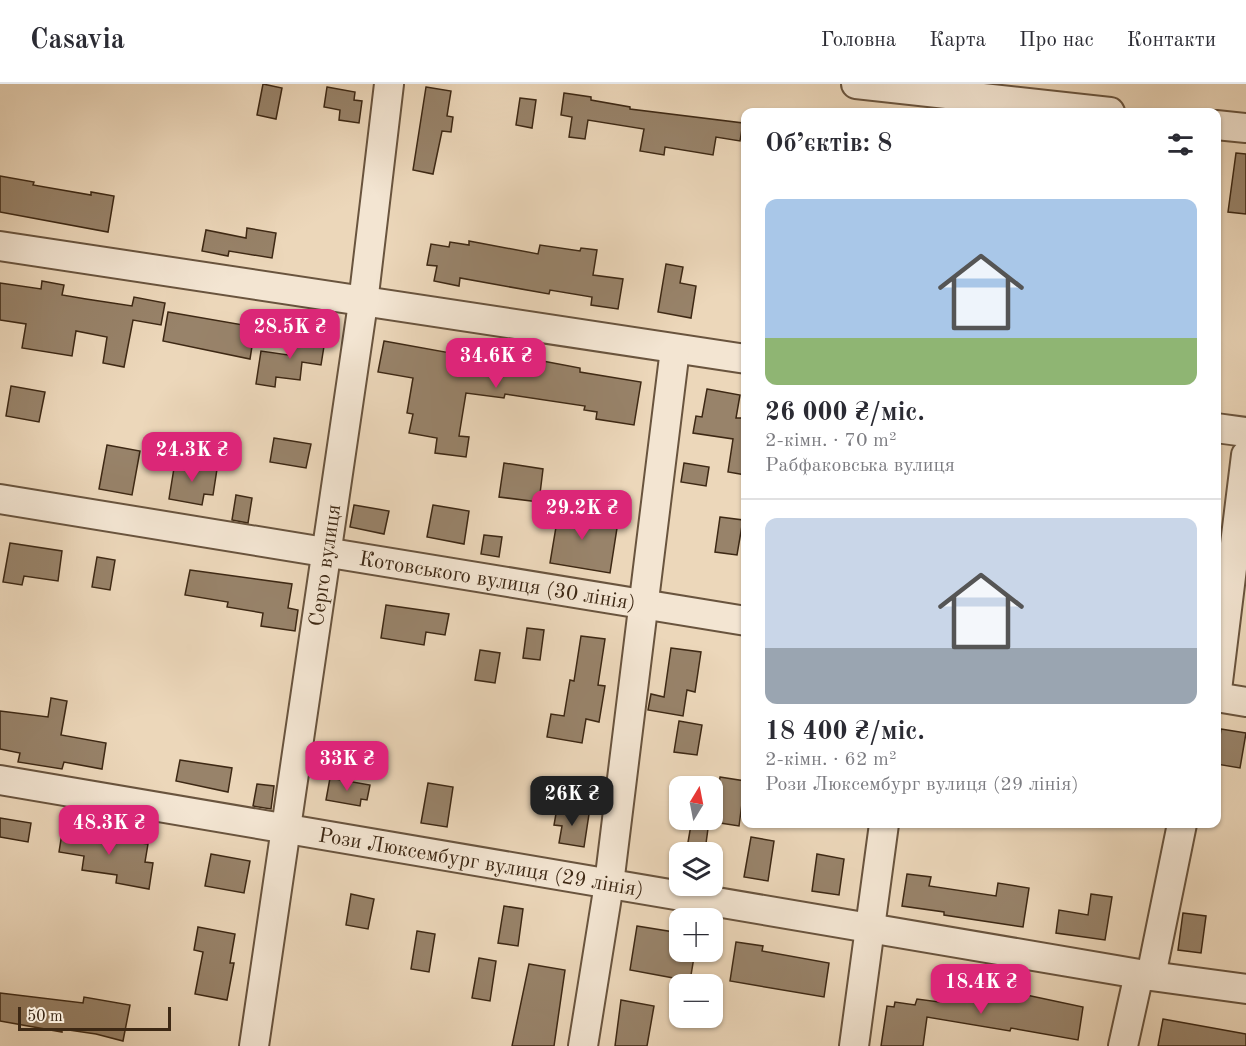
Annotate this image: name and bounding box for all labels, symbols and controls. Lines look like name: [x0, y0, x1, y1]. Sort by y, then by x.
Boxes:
text: Casavia: [30, 27, 125, 55]
text: Головна: [821, 30, 896, 51]
text: Карта: [929, 30, 986, 51]
text: Про нас: [1019, 30, 1094, 51]
text: Контакти: [1127, 30, 1216, 51]
icon: filters: [1164, 128, 1197, 161]
text: Об’єктів: 8: [765, 131, 892, 157]
icon: home: [927, 238, 1035, 346]
pin: 28.5K ₴: [235, 309, 345, 360]
text: 28.5K ₴: [254, 318, 326, 338]
pin: 34.6K ₴: [441, 338, 551, 389]
text: 34.6K ₴: [460, 347, 532, 367]
text: 26 000 ₴/міс.: [765, 400, 925, 426]
text: 2-кімн. · 70 m²: [765, 431, 897, 451]
pin: 24.3K ₴: [137, 432, 247, 483]
text: 24.3K ₴: [156, 441, 228, 461]
text: Рабфаковська вулиця: [765, 456, 955, 476]
pin: 29.2K ₴: [527, 490, 637, 541]
text: 29.2K ₴: [546, 499, 618, 519]
street label: Серго вулиця: [307, 503, 345, 628]
street label: Котовського вулиця (30 лiнiя): [357, 549, 637, 615]
icon: home: [927, 557, 1035, 665]
text: 18 400 ₴/міс.: [765, 719, 925, 745]
pin: 33K ₴: [305, 741, 389, 792]
text: 33K ₴: [319, 750, 375, 770]
text: 2-кімн. · 62 m²: [765, 750, 897, 770]
text: Рози Люксембург вулиця (29 лiнiя): [765, 775, 1079, 795]
pin: 26K ₴: [530, 776, 614, 827]
north arrow: [669, 776, 723, 830]
map controls: [669, 776, 723, 1028]
text: 26K ₴: [544, 785, 600, 805]
pin: 48.3K ₴: [54, 805, 164, 856]
text: 48.3K ₴: [73, 814, 145, 834]
street label: Рози Люксембург вулиця (29 лiнiя): [317, 825, 645, 901]
button: layers: [669, 842, 723, 896]
button: +: [669, 908, 723, 962]
pin: 18.4K ₴: [926, 964, 1036, 1015]
text: 18.4K ₴: [945, 973, 1017, 993]
button: −: [669, 974, 723, 1028]
scale bar: [18, 1004, 171, 1032]
text: 50 m: [27, 1009, 63, 1025]

